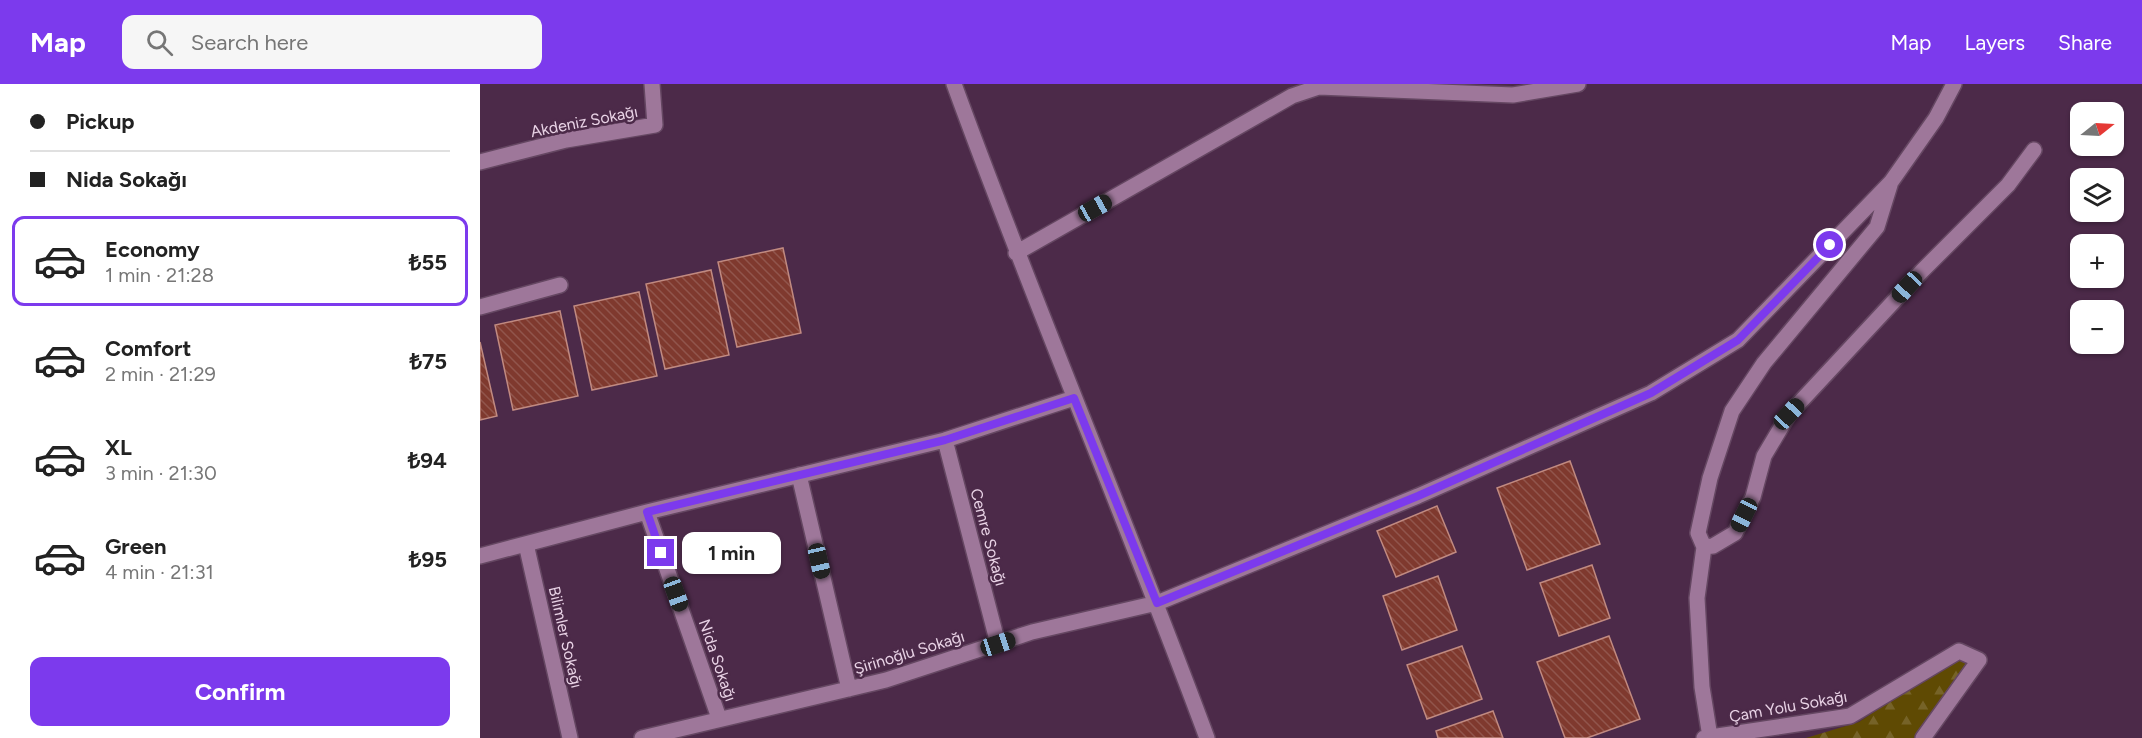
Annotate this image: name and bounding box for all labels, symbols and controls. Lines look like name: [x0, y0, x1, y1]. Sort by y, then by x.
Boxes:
search box: [122, 15, 542, 69]
text: Map: [30, 25, 86, 59]
icon: search: [143, 26, 176, 59]
text: Search here: [191, 29, 308, 56]
text: Map: [1891, 30, 1931, 55]
text: Layers: [1964, 30, 2025, 55]
text: Share: [2058, 30, 2112, 55]
street label: Akdeniz Sokağı: [529, 102, 639, 141]
north arrow: [2070, 102, 2124, 156]
map controls: [2070, 102, 2124, 354]
text: Pickup: [66, 108, 135, 135]
text: Nida Sokağı: [66, 166, 187, 193]
button: layers: [2070, 168, 2124, 222]
car: [1075, 191, 1115, 225]
route start: [1816, 231, 1843, 258]
icon: car: [33, 234, 87, 288]
button: +: [2070, 234, 2124, 288]
text: Economy: [105, 236, 200, 263]
text: ₺55: [409, 249, 447, 276]
text: 1 min · 21:28: [105, 263, 214, 287]
car: [1888, 268, 1926, 306]
button: −: [2070, 300, 2124, 354]
icon: car: [33, 333, 87, 387]
text: Comfort: [105, 335, 191, 362]
text: ₺75: [409, 348, 447, 375]
text: 2 min · 21:29: [105, 362, 216, 386]
car: [1770, 395, 1808, 433]
icon: car: [33, 432, 87, 486]
text: XL: [105, 434, 132, 461]
text: ₺94: [408, 447, 447, 474]
text: 3 min · 21:30: [105, 461, 217, 485]
street label: Cemre Sokağı: [966, 486, 1011, 588]
car: [1728, 495, 1760, 535]
icon: car: [33, 531, 87, 585]
callout: 1 min: [682, 532, 781, 574]
text: Green: [105, 533, 167, 560]
route end: [647, 539, 674, 566]
text: 1 min: [708, 541, 755, 565]
car: [806, 541, 832, 581]
text: ₺95: [409, 546, 447, 573]
text: 4 min · 21:31: [105, 560, 214, 584]
car: [661, 574, 691, 614]
street label: Bilimler Sokağı: [545, 584, 586, 690]
street label: Nida Sokağı: [695, 617, 740, 704]
street label: Şirinoğlu Sokağı: [852, 627, 967, 678]
car: [978, 630, 1018, 658]
button: Confirm: [30, 657, 450, 726]
street label: Çam Yolu Sokağı: [1728, 687, 1849, 726]

